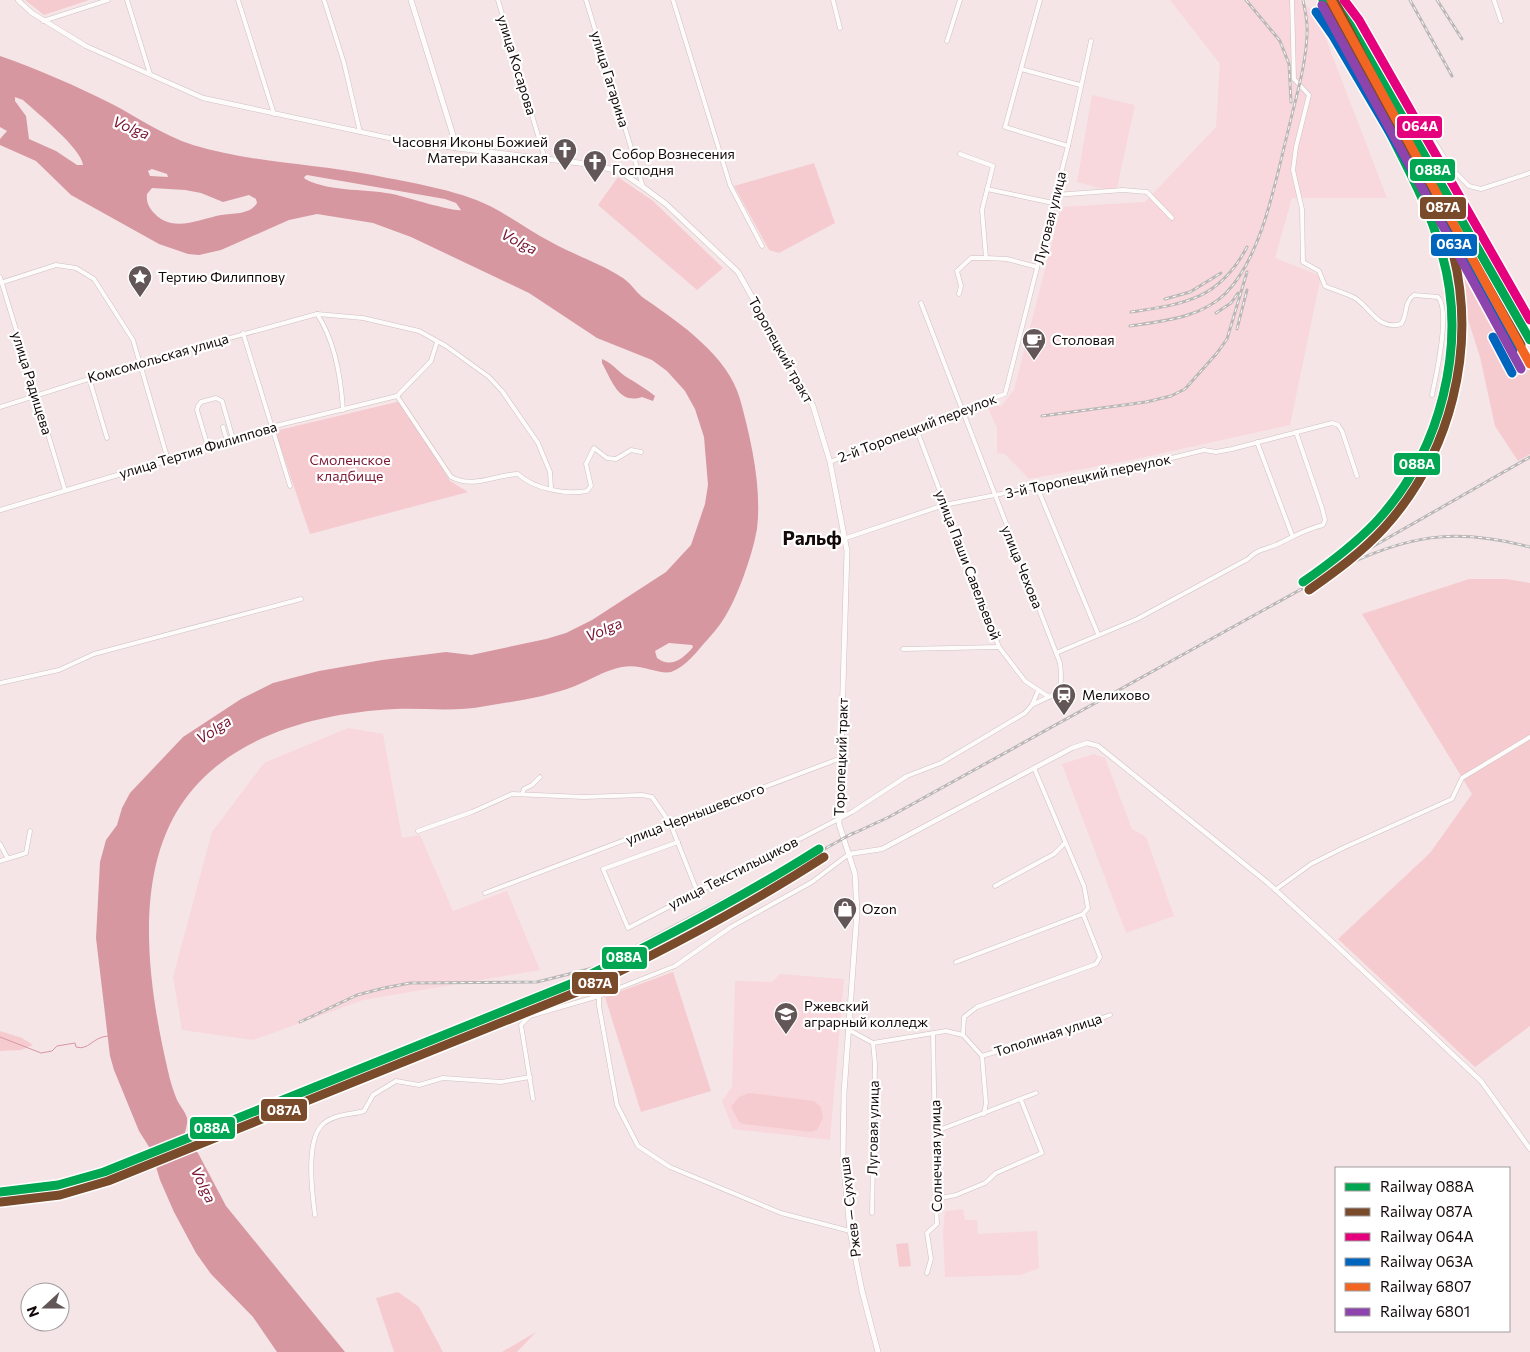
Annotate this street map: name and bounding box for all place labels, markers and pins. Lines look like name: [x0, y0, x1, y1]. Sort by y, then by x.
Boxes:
place label: Часовня Иконы Божией Матери Казанская: [392, 133, 548, 166]
church icon: Часовня Иконы Божией Матери Казанская: [552, 137, 578, 171]
place label: Собор Вознесения Господня: [612, 145, 735, 178]
church icon: Собор Вознесения Господня: [582, 149, 608, 183]
place icon: Тертию Филиппову: [127, 264, 153, 298]
place label: Тертию Филиппову: [158, 268, 285, 285]
cafe icon: Столовая: [1021, 327, 1047, 361]
place label: Столовая: [1052, 331, 1115, 348]
station icon: Мелихово: [1051, 682, 1077, 716]
place label: Мелихово: [1082, 686, 1150, 703]
shop icon: Ozon: [832, 896, 858, 930]
place label: Ozon: [862, 900, 897, 917]
place label: Ржевский аграрный колледж: [804, 997, 928, 1030]
school or university icon: Ржевский аграрный колледж: [773, 1001, 799, 1035]

